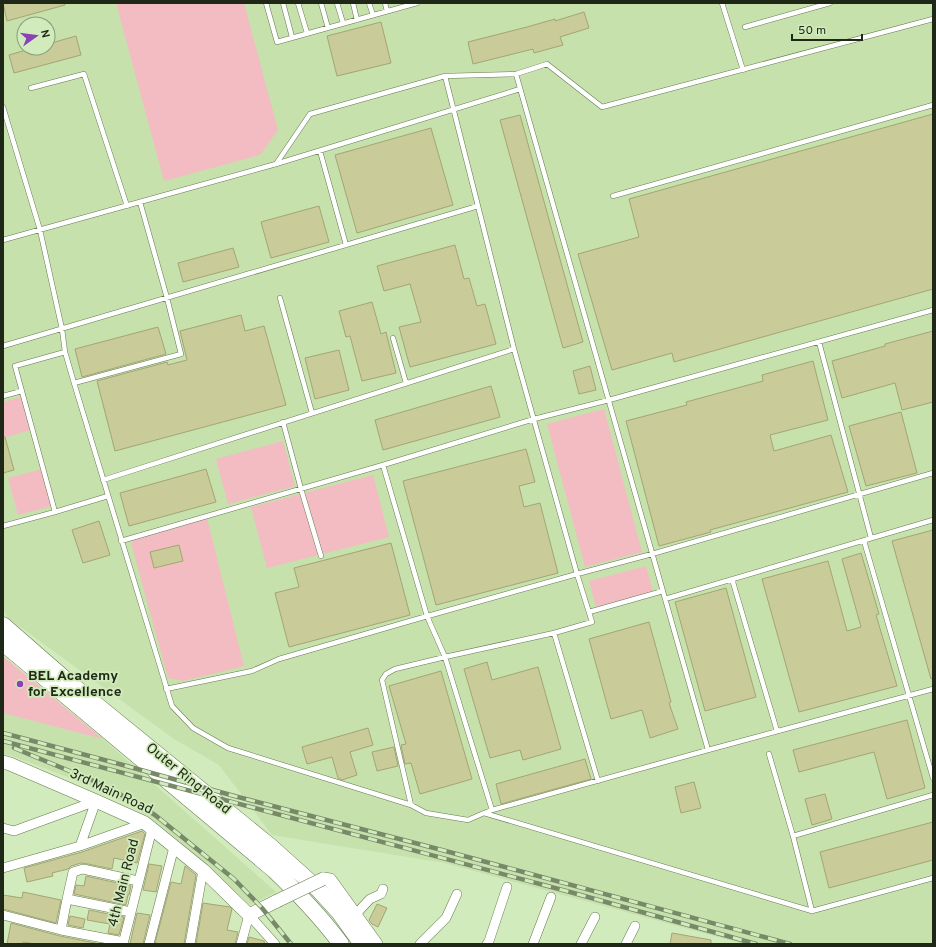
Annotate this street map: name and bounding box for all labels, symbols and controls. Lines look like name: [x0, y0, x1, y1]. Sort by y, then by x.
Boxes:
north arrow: [16, 16, 56, 56]
scale bar: [792, 16, 862, 42]
text: 50 m: [798, 23, 826, 39]
text: N: [37, 28, 52, 39]
place label: BEL Academy for Excellence: [28, 668, 122, 701]
marker: BEL Academy for Excellence: [15, 679, 25, 689]
street label: Outer Ring Road: [142, 740, 234, 818]
street label: 3rd Main Road: [67, 765, 155, 819]
street label: 4th Main Road: [105, 837, 143, 929]

